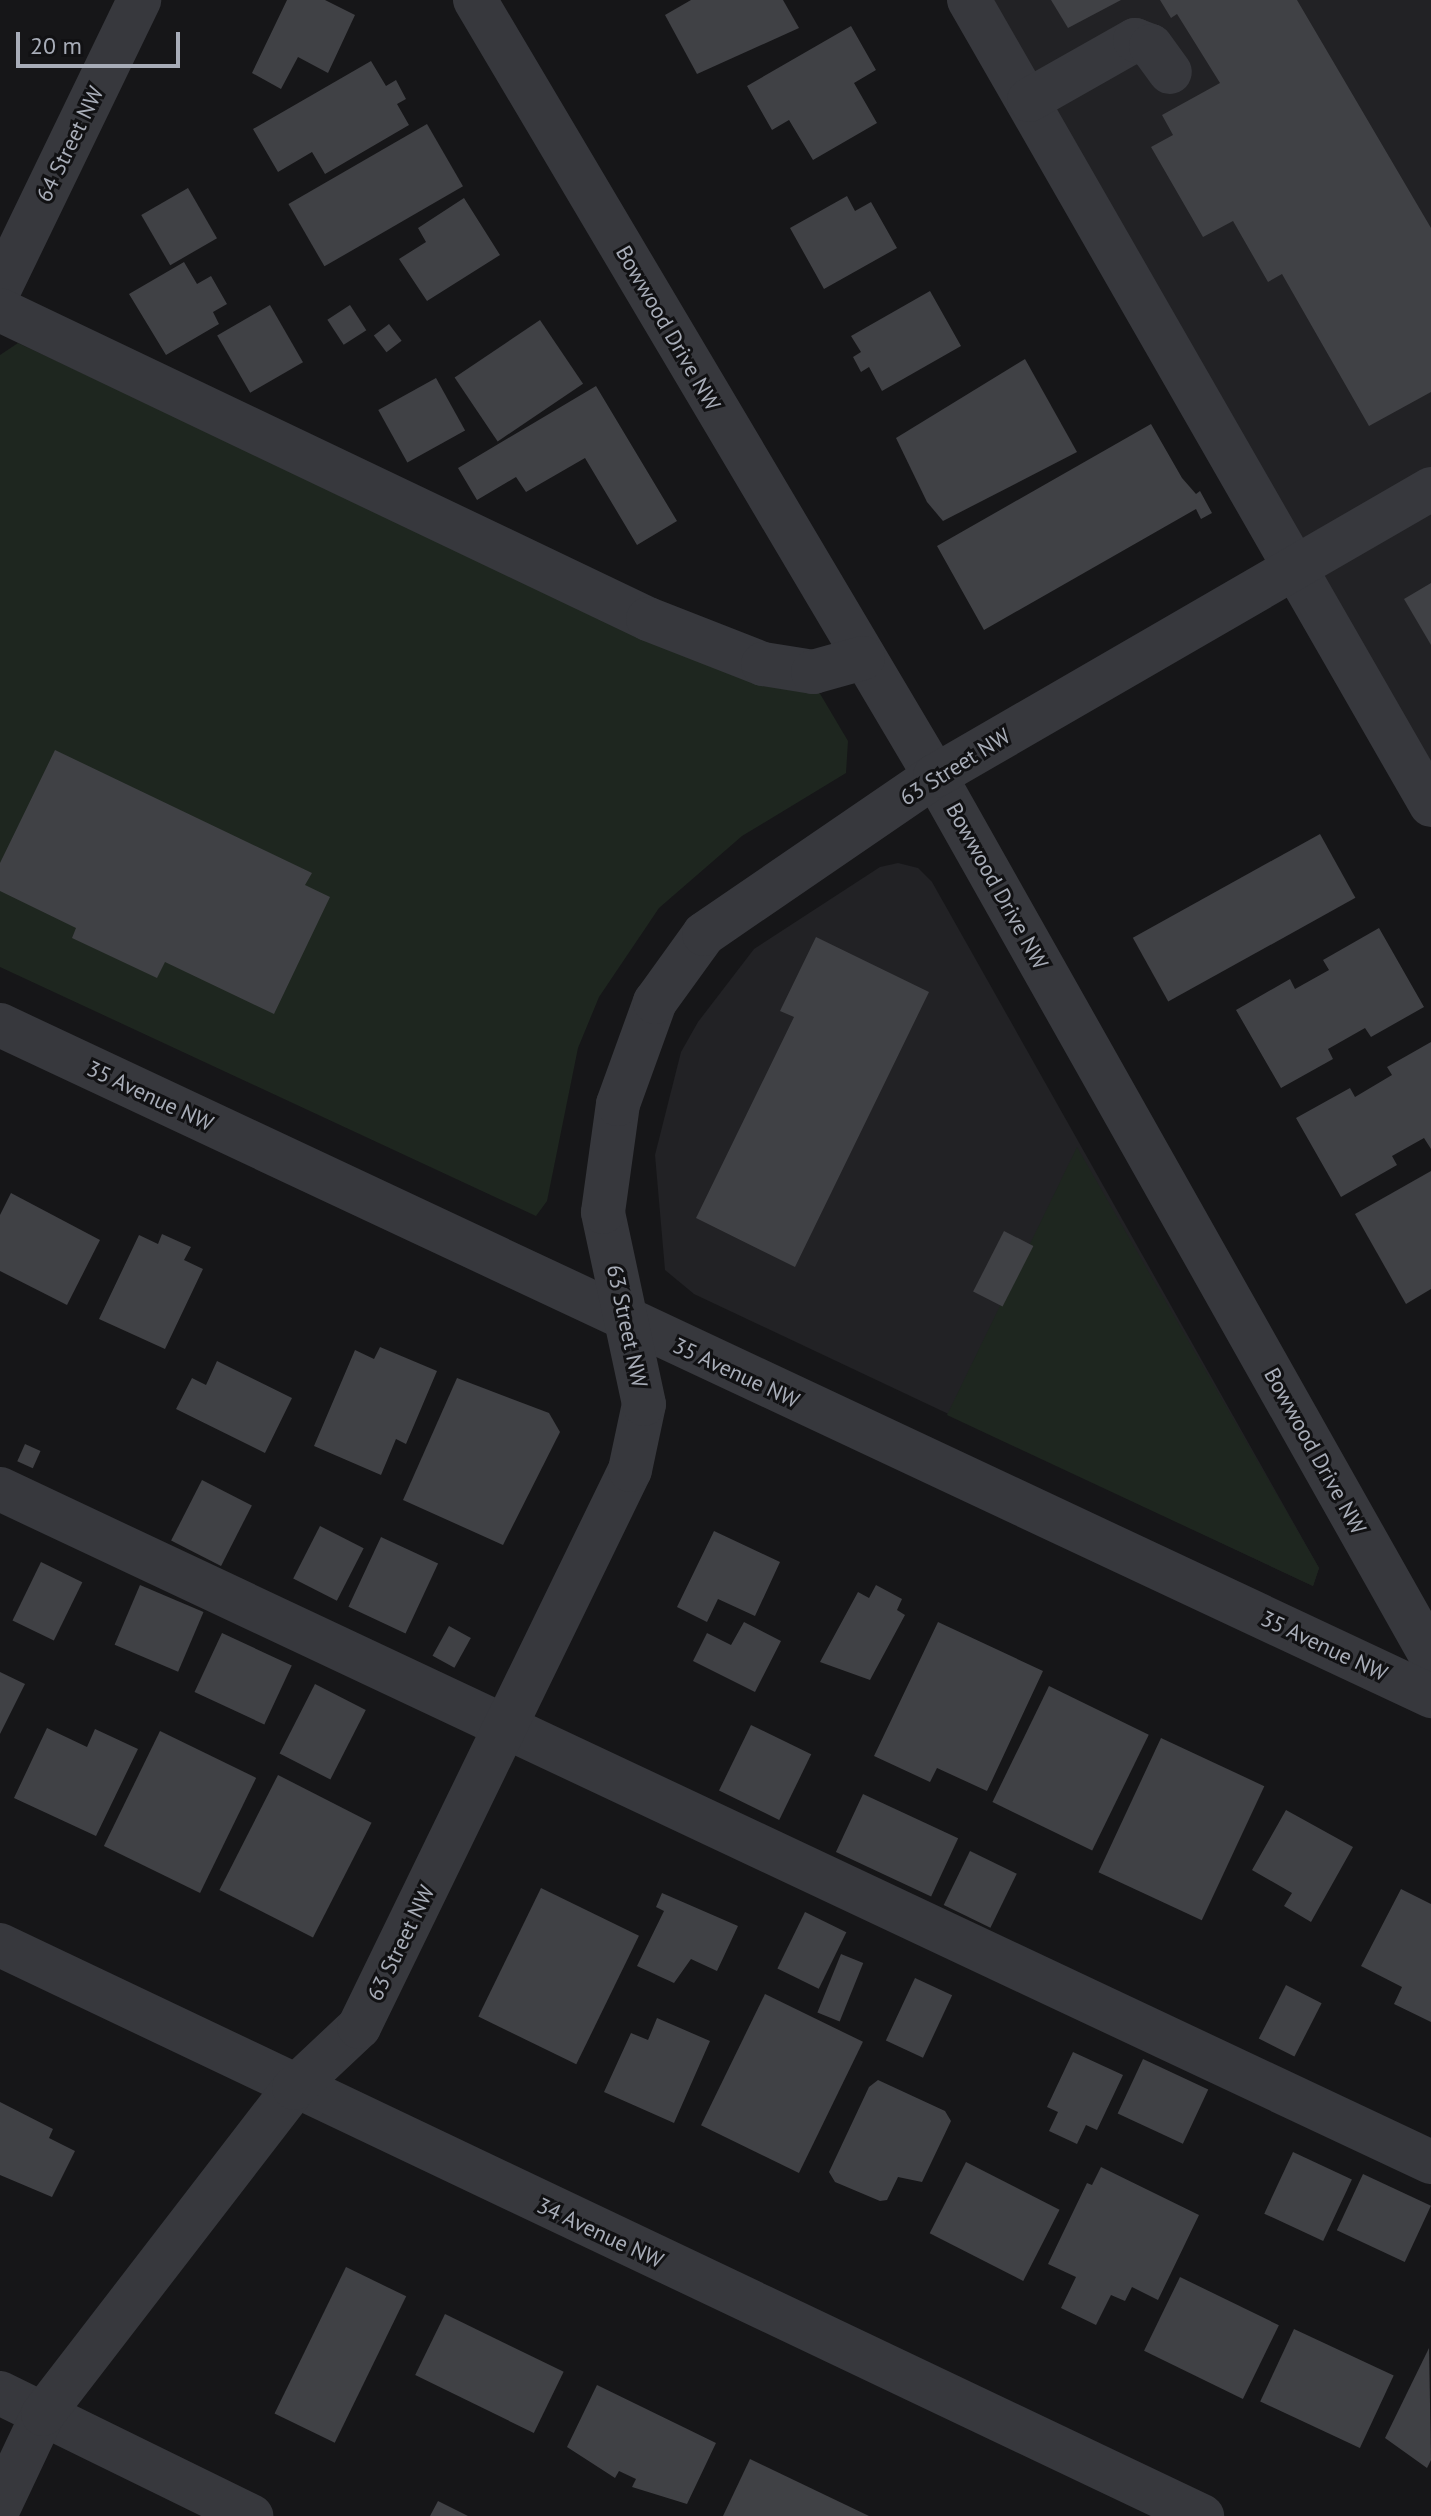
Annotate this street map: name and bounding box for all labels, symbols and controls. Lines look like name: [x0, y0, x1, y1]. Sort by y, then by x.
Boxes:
scale bar: [20, 16, 184, 66]
text: 20 m: [30, 30, 82, 61]
street label: 64 Street NW: [31, 82, 109, 206]
street label: Bowwood Drive NW: [610, 241, 726, 415]
street label: 63 Street NW: [895, 723, 1015, 811]
street label: Bowwood Drive NW: [940, 798, 1054, 974]
street label: 35 Avenue NW: [82, 1055, 218, 1137]
street label: 63 Street NW: [601, 1262, 653, 1390]
street label: 35 Avenue NW: [668, 1332, 804, 1414]
street label: Bowwood Drive NW: [1258, 1363, 1372, 1539]
street label: 35 Avenue NW: [1256, 1605, 1392, 1687]
street label: 63 Street NW: [362, 1881, 440, 2005]
street label: 34 Avenue NW: [532, 2192, 668, 2274]

